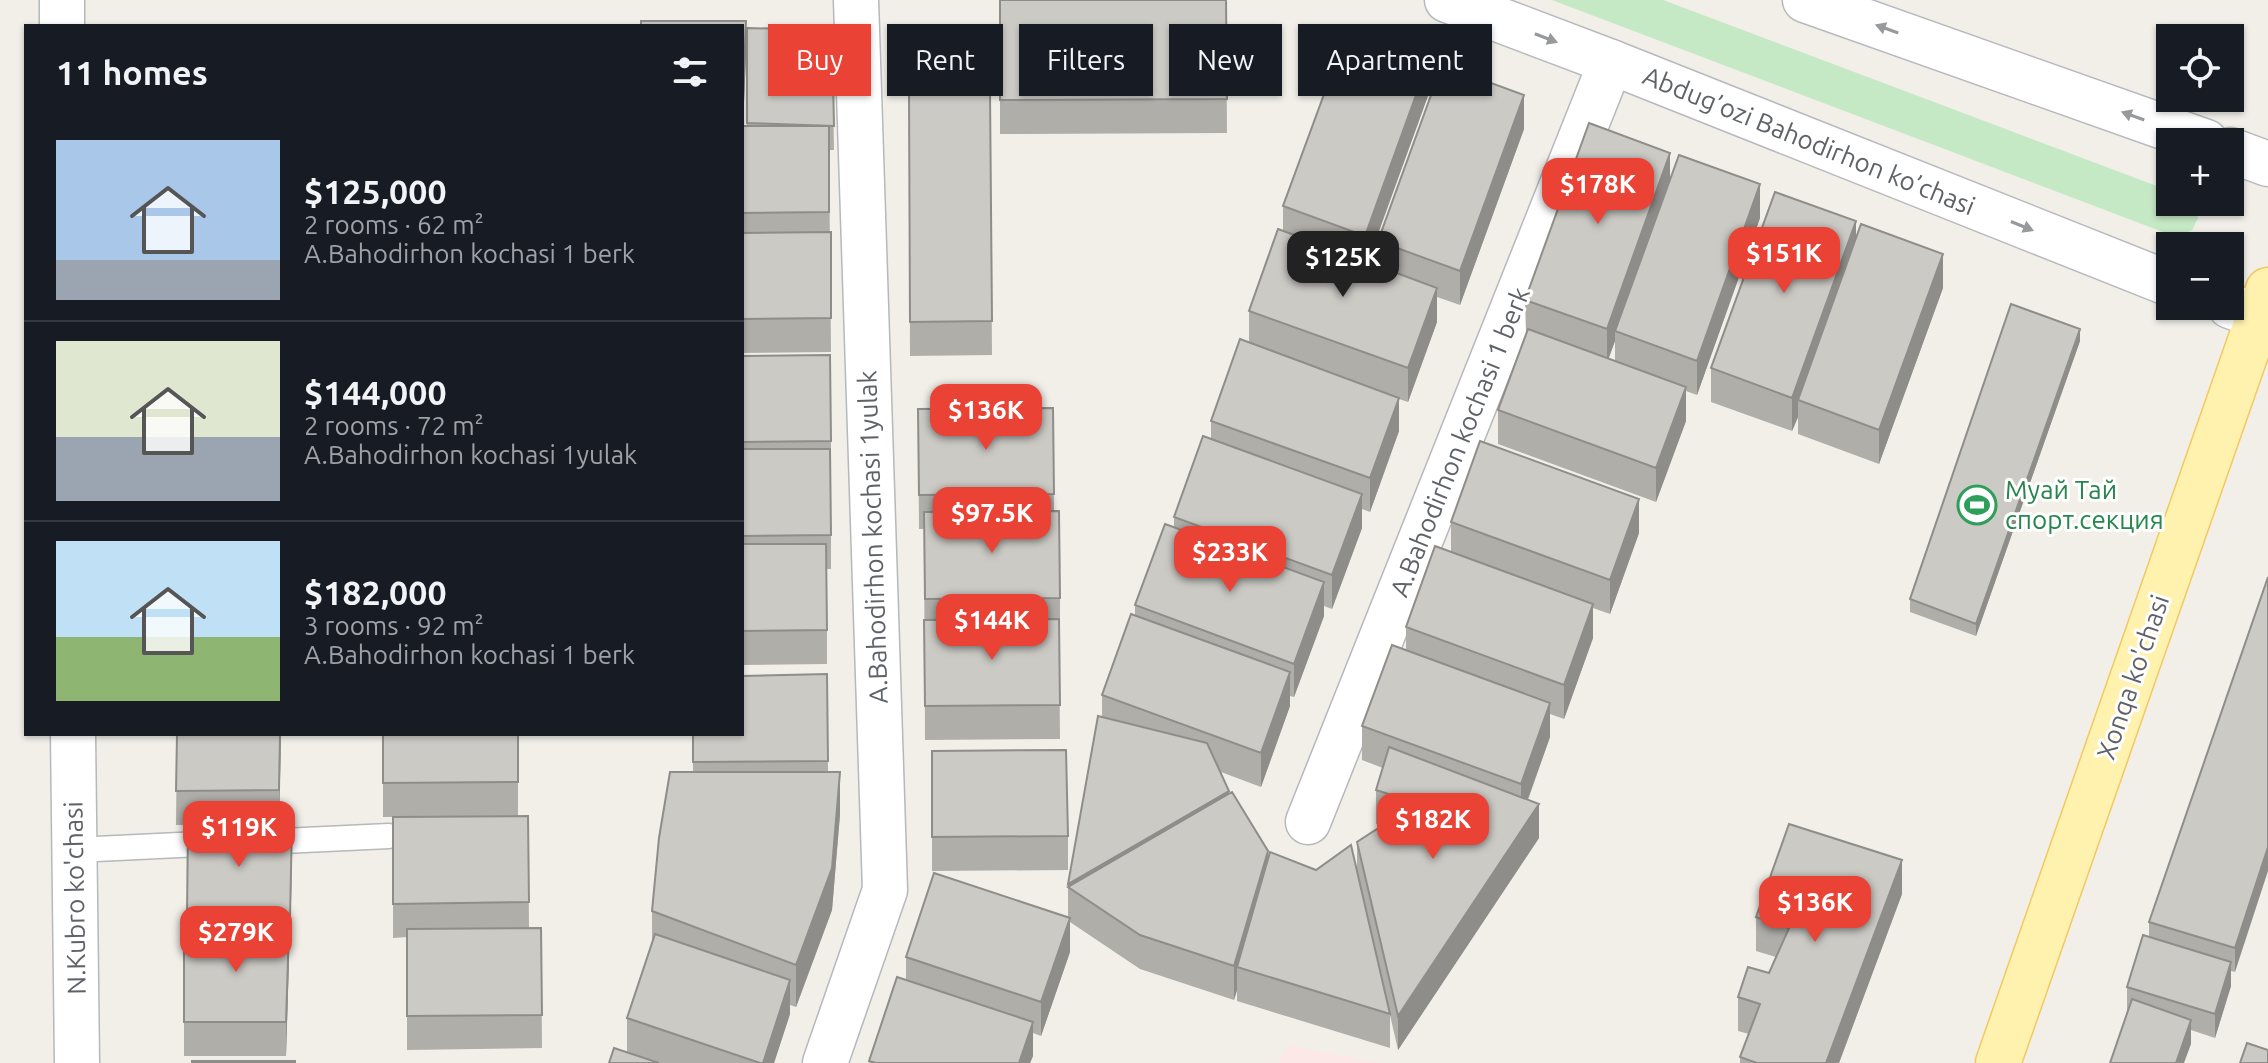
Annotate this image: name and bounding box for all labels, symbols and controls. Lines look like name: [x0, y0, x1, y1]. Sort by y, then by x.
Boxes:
one-way arrow: [1875, 22, 1899, 35]
chip: Buy: [768, 24, 871, 96]
chip: Rent: [887, 24, 1003, 96]
chip: Filters: [1019, 24, 1153, 96]
chip: New: [1169, 24, 1282, 96]
chip: Apartment: [1298, 24, 1492, 96]
map controls: [2156, 24, 2244, 320]
button: locate: [2156, 24, 2244, 112]
one-way arrow: [1534, 32, 1558, 45]
icon: filters: [668, 50, 712, 94]
text: 11 homes: [56, 53, 208, 91]
street label: Abdug’ozi Bahodirhon ko’chasi: [1639, 61, 1979, 221]
one-way arrow: [2120, 109, 2144, 122]
button: +: [2156, 128, 2244, 216]
pin: $178K: [1542, 158, 1654, 226]
text: $178K: [1560, 169, 1636, 198]
icon: home: [120, 172, 216, 268]
text: $125,000: [304, 172, 447, 210]
text: 2 rooms · 62 m²: [304, 210, 484, 239]
one-way arrow: [2010, 220, 2034, 233]
pin: $151K: [1728, 227, 1840, 295]
pin: $125K: [1287, 231, 1399, 299]
button: −: [2156, 232, 2244, 320]
text: $151K: [1746, 238, 1822, 267]
text: A.Bahodirhon kochasi 1 berk: [304, 239, 635, 268]
text: $125K: [1305, 242, 1381, 271]
street label: A.Bahodirhon kochasi 1 berk: [1384, 283, 1535, 601]
street label: A.Bahodirhon kochasi 1yulak: [852, 370, 893, 704]
icon: home: [120, 373, 216, 469]
text: $144,000: [304, 373, 447, 411]
pin: $136K: [930, 384, 1042, 452]
text: $136K: [948, 395, 1024, 424]
text: 2 rooms · 72 m²: [304, 411, 484, 440]
text: A.Bahodirhon kochasi 1yulak: [304, 440, 637, 469]
place label: Муай Тай спорт.секция: [2005, 475, 2164, 534]
sports icon: Муай Тай спорт.секция: [1956, 484, 1998, 526]
pin: $97.5K: [927, 487, 1057, 555]
text: $97.5K: [951, 498, 1033, 527]
pin: $233K: [1174, 526, 1286, 594]
text: $233K: [1192, 537, 1268, 566]
icon: home: [120, 573, 216, 669]
text: $182,000: [304, 573, 447, 611]
street label: Xonqa ko'chasi: [2091, 591, 2174, 763]
pin: $144K: [936, 594, 1048, 662]
text: $144K: [954, 605, 1030, 634]
text: 3 rooms · 92 m²: [304, 611, 484, 640]
text: A.Bahodirhon kochasi 1 berk: [304, 640, 635, 669]
pin: $182K: [1377, 793, 1489, 861]
street label: N.Kubro ko'chasi: [58, 801, 91, 995]
pin: $119K: [183, 801, 295, 869]
text: $182K: [1395, 804, 1471, 833]
text: $119K: [201, 812, 277, 841]
pin: $136K: [1759, 876, 1871, 944]
text: $136K: [1777, 887, 1853, 916]
pin: $279K: [180, 906, 292, 974]
text: $279K: [198, 917, 274, 946]

